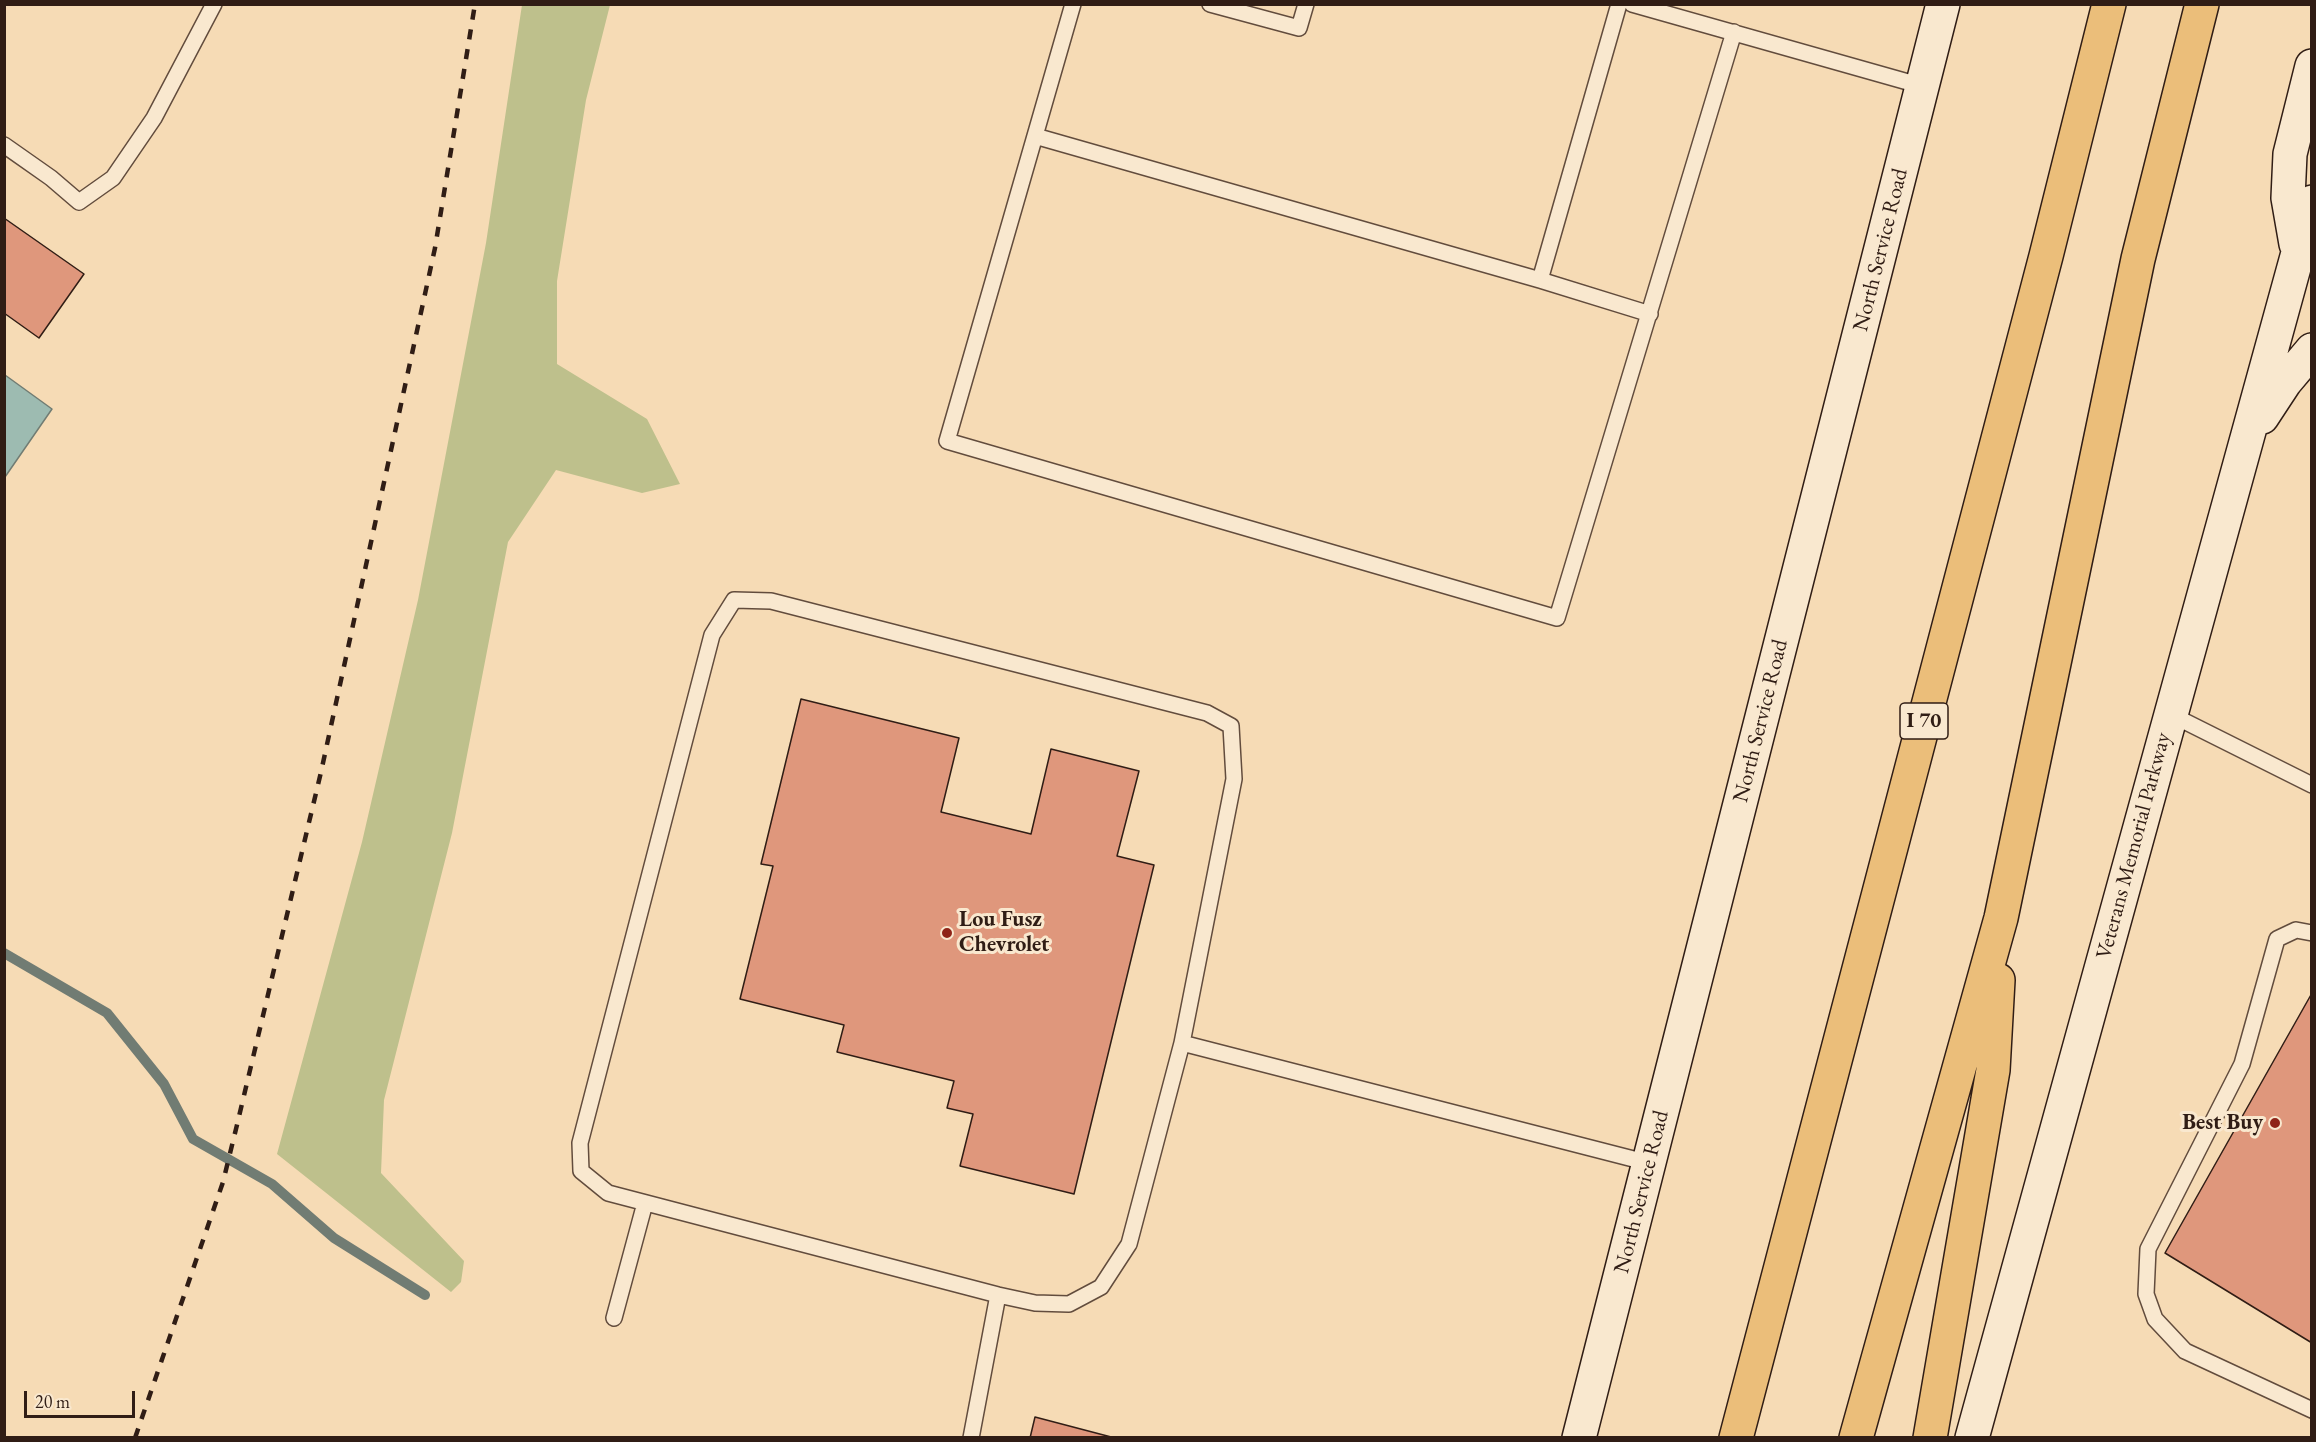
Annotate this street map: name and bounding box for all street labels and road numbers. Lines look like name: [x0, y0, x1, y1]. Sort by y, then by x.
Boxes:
street label: North Service Road: [1848, 166, 1914, 334]
street label: North Service Road: [1728, 637, 1794, 805]
road number: I 70: [1900, 703, 1948, 739]
street label: Veterans Memorial Parkway: [2091, 730, 2177, 962]
street label: North Service Road: [1609, 1108, 1675, 1276]

